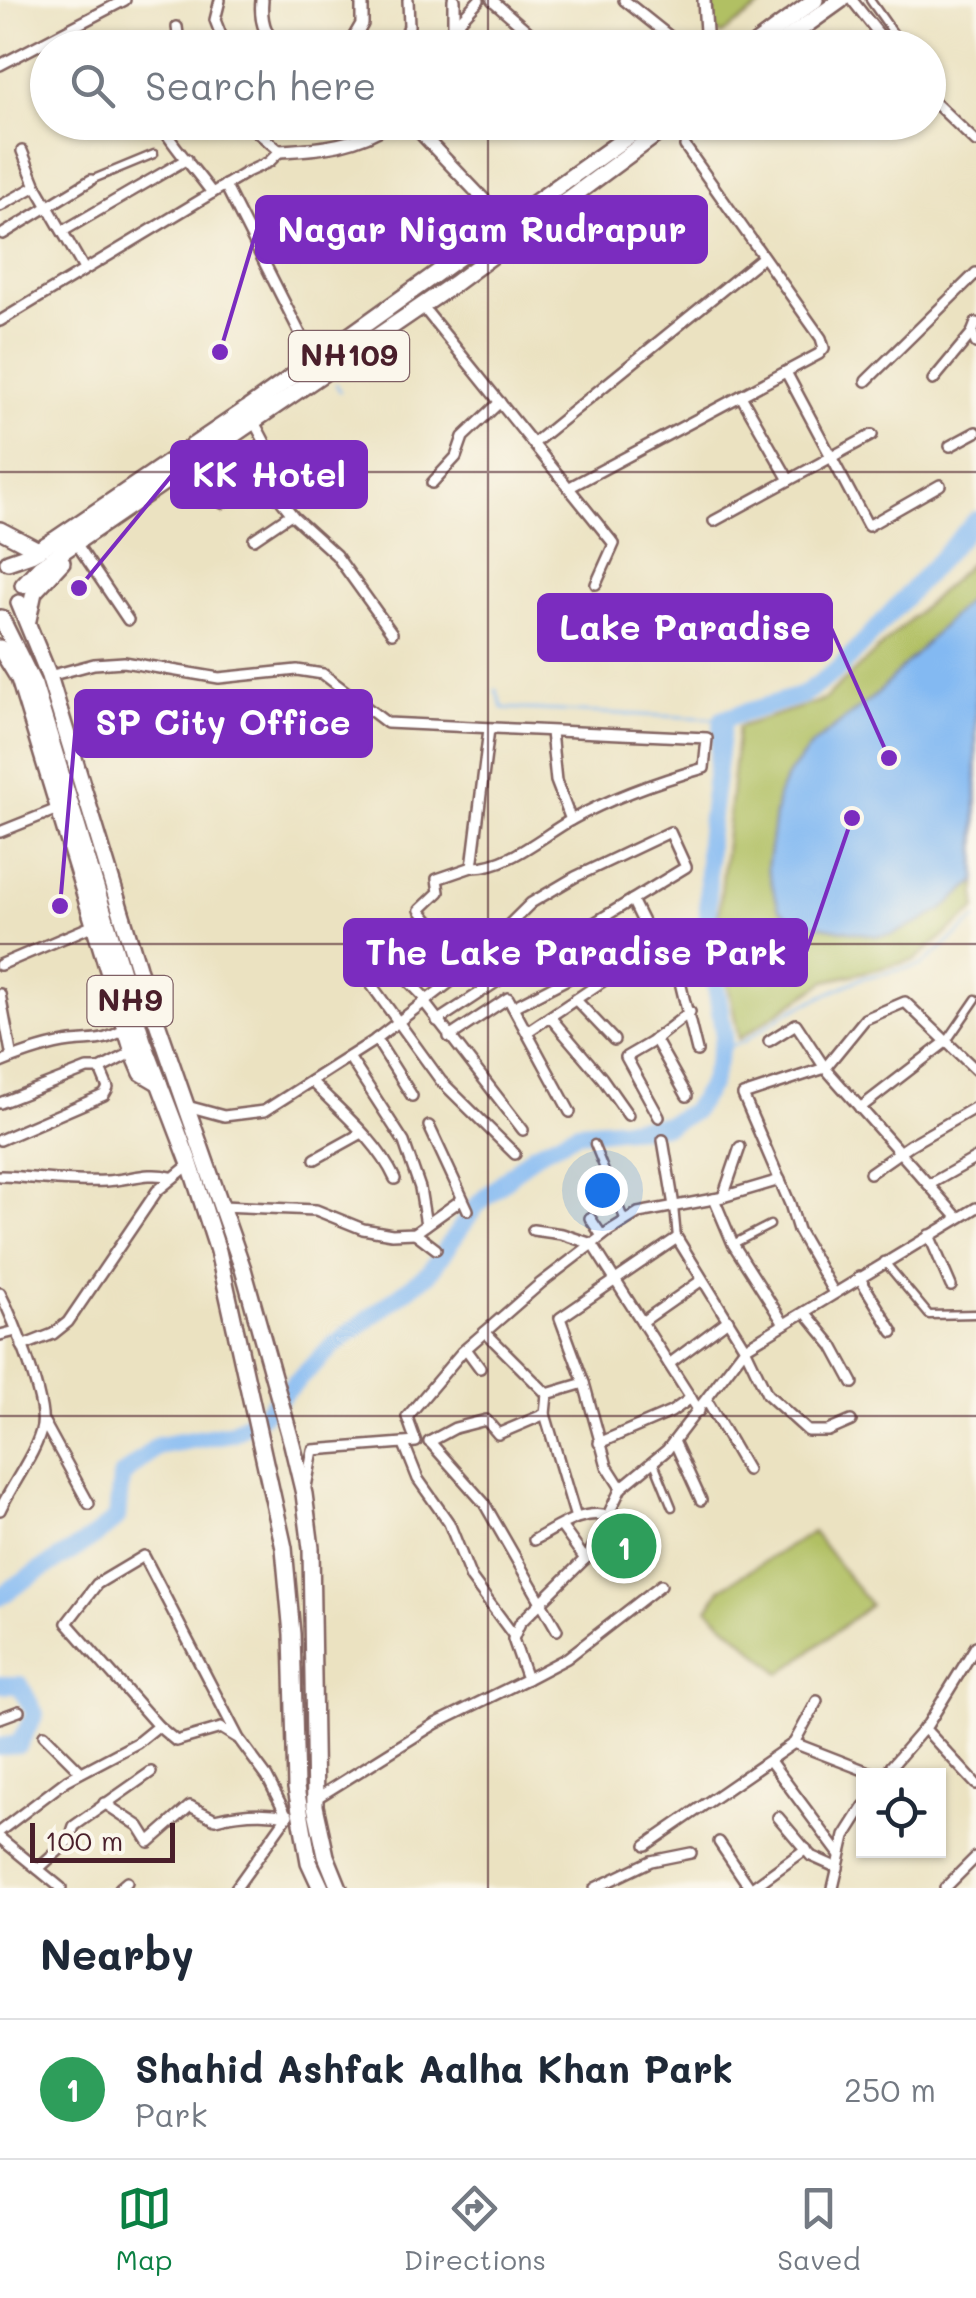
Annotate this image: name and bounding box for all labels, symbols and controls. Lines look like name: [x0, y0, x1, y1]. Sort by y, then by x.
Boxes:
search box: [30, 30, 946, 140]
icon: search: [65, 58, 120, 113]
text: Search here: [145, 60, 376, 110]
callout: Nagar Nigam Rudrapur: [257, 197, 706, 262]
text: Nagar Nigam Rudrapur: [278, 205, 686, 251]
road number: NH109: [289, 331, 409, 381]
callout: KK Hotel: [172, 442, 366, 507]
text: KK Hotel: [192, 450, 346, 496]
callout: Lake Paradise: [539, 595, 831, 660]
text: Lake Paradise: [559, 603, 811, 649]
callout: SP City Office: [76, 691, 371, 756]
text: SP City Office: [95, 698, 351, 744]
callout: The Lake Paradise Park: [345, 920, 806, 985]
text: The Lake Paradise Park: [365, 928, 787, 974]
road number: NH9: [88, 976, 172, 1026]
your location: [577, 1165, 628, 1216]
pin: 1: [592, 1508, 656, 1584]
map controls: [856, 1768, 946, 1858]
button: locate: [856, 1768, 946, 1858]
scale bar: [30, 1818, 175, 1862]
text: 100 m: [45, 1822, 123, 1858]
text: Nearby: [40, 1926, 194, 1981]
text: Shahid Ashfak Aalha Khan Park: [135, 2043, 733, 2093]
text: 1: [65, 2068, 80, 2110]
text: 250 m: [844, 2068, 936, 2110]
text: Park: [135, 2093, 208, 2135]
tab: Map: [116, 2181, 173, 2277]
tab: Directions: [404, 2181, 546, 2277]
tab: Saved: [777, 2181, 860, 2277]

